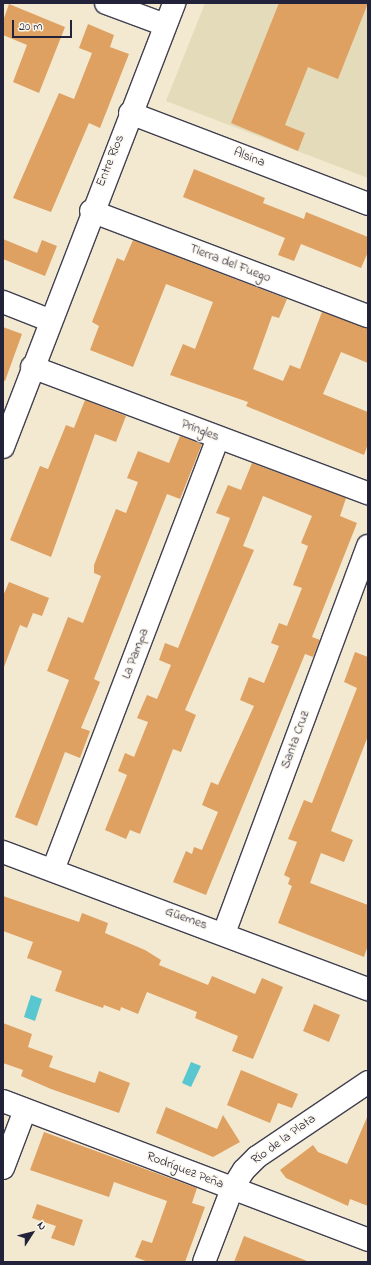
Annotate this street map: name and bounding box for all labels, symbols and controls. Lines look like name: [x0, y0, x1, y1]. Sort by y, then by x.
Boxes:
scale bar: [14, 12, 74, 38]
text: 20 m: [19, 18, 42, 36]
street label: Entre Ríos: [94, 133, 128, 189]
street label: Alsina: [231, 145, 267, 171]
street label: Tierra del Fuego: [187, 241, 273, 287]
street label: Pringles: [179, 417, 221, 445]
street label: La Pampa: [119, 626, 153, 682]
street label: Santa Cruz: [278, 709, 314, 771]
street label: Güemes: [163, 904, 209, 934]
street label: Río de la Plata: [249, 1111, 319, 1169]
street label: Rodríguez Peña: [144, 1149, 226, 1193]
north arrow: [12, 1213, 52, 1253]
text: N: [33, 1218, 50, 1234]

